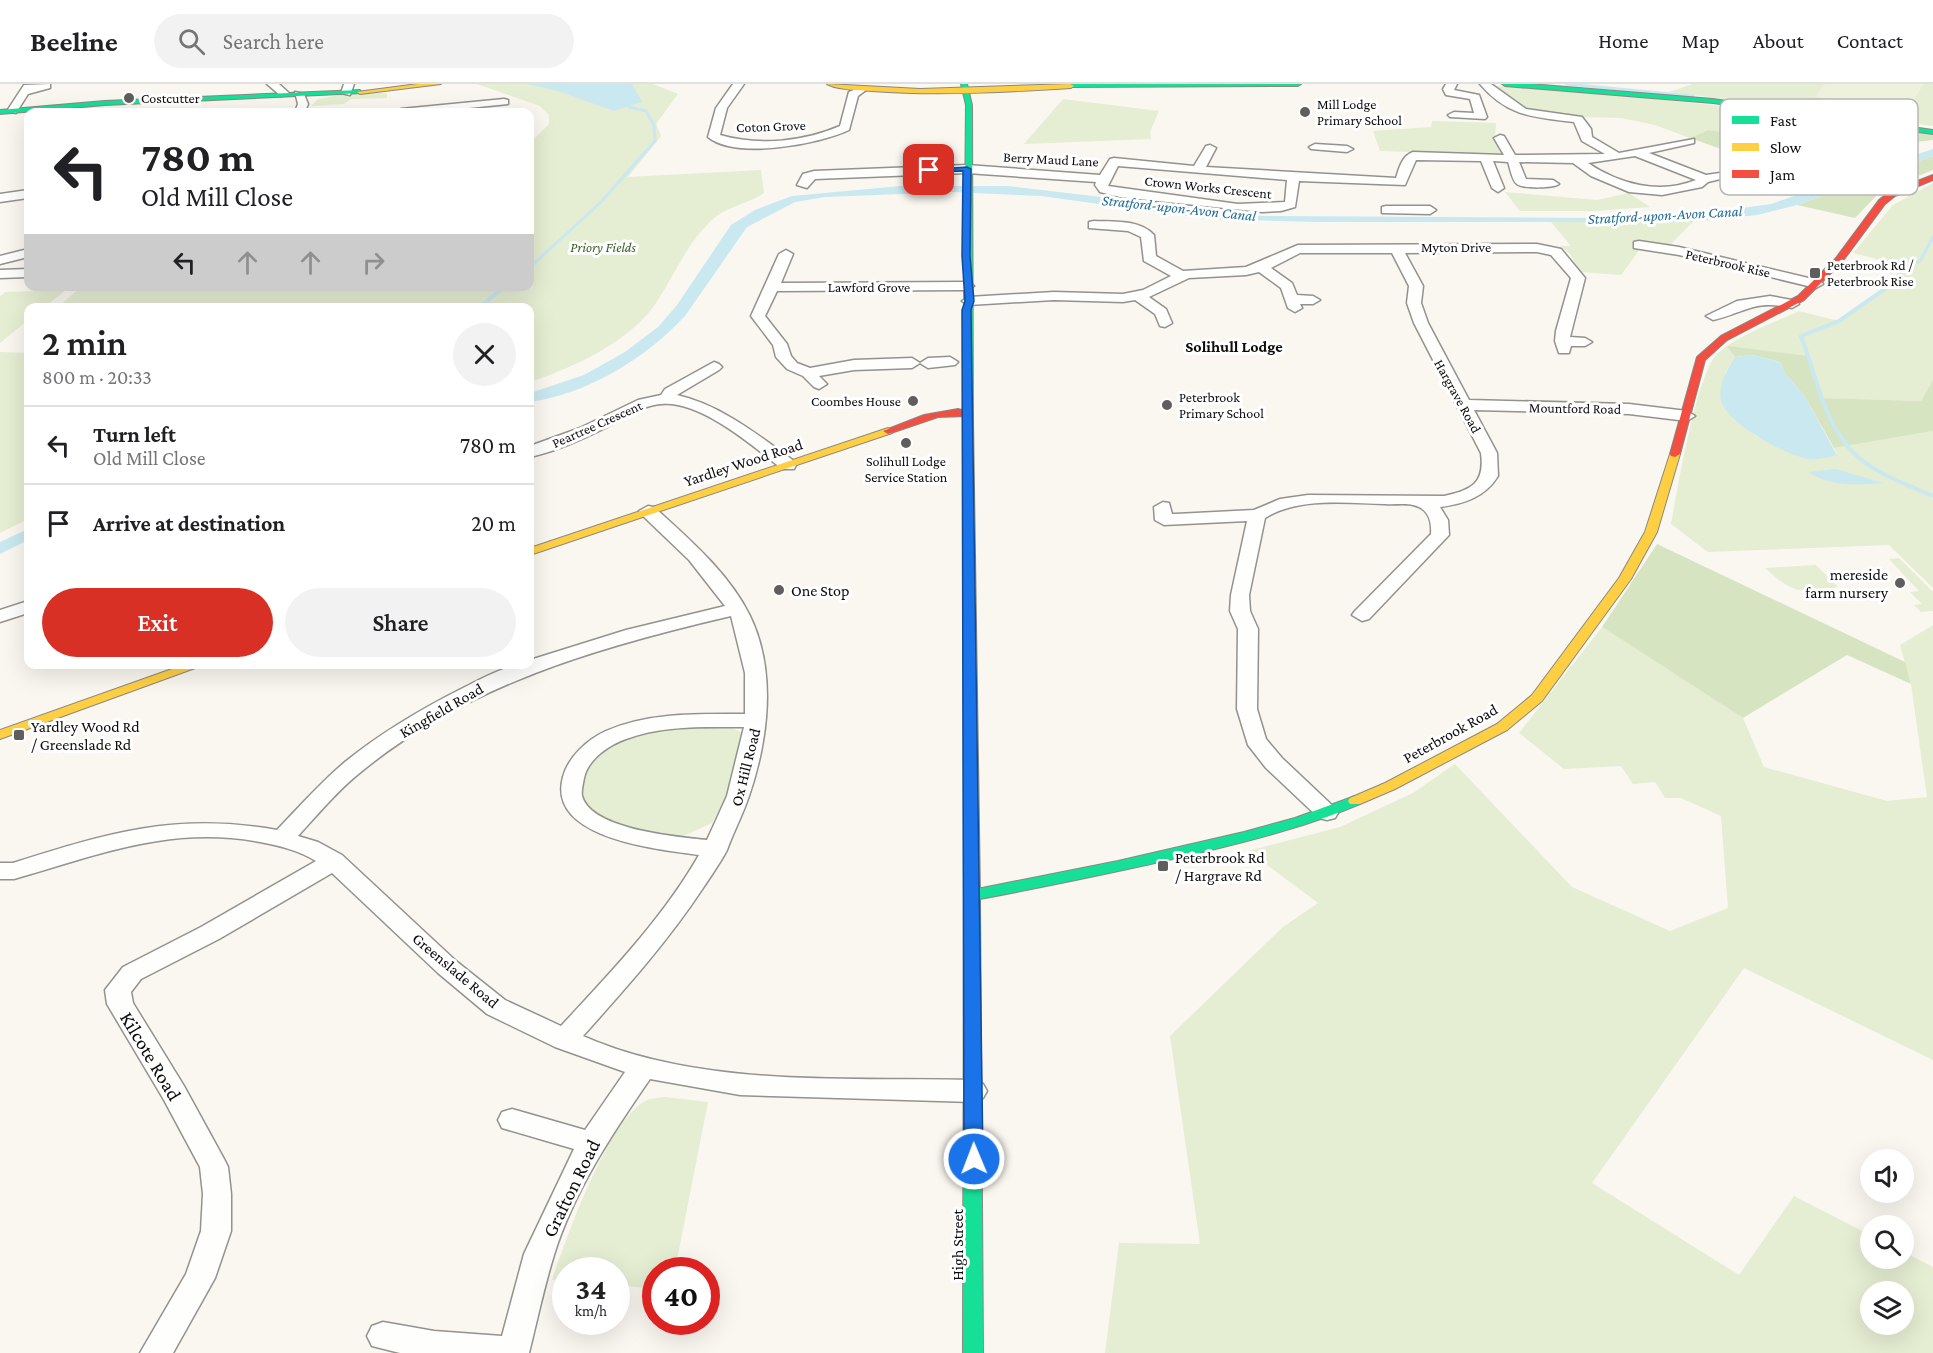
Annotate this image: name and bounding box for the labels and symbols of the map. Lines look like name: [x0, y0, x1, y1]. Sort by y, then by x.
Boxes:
place label: Costcutter: [141, 90, 200, 106]
marker: Costcutter: [122, 91, 136, 105]
place label: Mill Lodge Primary School: [1317, 96, 1402, 128]
legend: [1720, 99, 1918, 195]
marker: Mill Lodge Primary School: [1298, 105, 1312, 119]
text: Fast: [1770, 112, 1797, 129]
street label: Coton Grove: [736, 117, 806, 135]
text: Slow: [1770, 139, 1802, 156]
pin: [903, 144, 954, 195]
street label: Berry Maud Lane: [1003, 149, 1099, 169]
text: Jam: [1768, 166, 1795, 184]
street label: Crown Works Crescent: [1144, 172, 1273, 202]
water label: Stratford-upon-Avon Canal: [1101, 192, 1257, 225]
water label: Stratford-upon-Avon Canal: [1587, 203, 1743, 228]
park label: Priory Fields: [570, 239, 636, 255]
street label: Myton Drive: [1421, 239, 1491, 255]
street label: Peterbrook Rise: [1684, 245, 1772, 281]
place label: Peterbrook Rd / Peterbrook Rise: [1827, 257, 1914, 289]
marker: Peterbrook Rd / Peterbrook Rise: [1808, 266, 1822, 280]
street label: Lawford Grove: [828, 279, 910, 295]
district label: Solihull Lodge: [1185, 338, 1283, 355]
street label: Hargrave Road: [1431, 356, 1485, 436]
place label: Peterbrook Primary School: [1179, 389, 1264, 421]
place label: Coombes House: [811, 393, 901, 409]
marker: Coombes House: [906, 394, 920, 408]
street label: Peartree Crescent: [549, 397, 645, 451]
marker: Peterbrook Primary School: [1160, 398, 1174, 412]
street label: Mountford Road: [1529, 399, 1622, 417]
street label: Yardley Wood Road: [682, 435, 806, 491]
marker: Solihull Lodge Service Station: [899, 436, 913, 450]
place label: Solihull Lodge Service Station: [865, 453, 948, 485]
place label: mereside farm nursery: [1805, 566, 1889, 602]
marker: mereside farm nursery: [1893, 576, 1907, 590]
place label: One Stop: [791, 582, 849, 600]
marker: One Stop: [772, 583, 786, 597]
street label: Kingfield Road: [397, 679, 487, 742]
street label: Peterbrook Road: [1400, 700, 1501, 766]
place label: Yardley Wood Rd / Greenslade Rd: [31, 718, 140, 753]
street label: Ox Hill Road: [728, 726, 764, 808]
marker: Yardley Wood Rd / Greenslade Rd: [12, 728, 26, 742]
place label: Peterbrook Rd / Hargrave Rd: [1175, 849, 1265, 885]
marker: Peterbrook Rd / Hargrave Rd: [1156, 859, 1170, 873]
street label: Greenslade Road: [409, 930, 503, 1012]
street label: Kilcote Road: [116, 1008, 186, 1105]
position arrow: [942, 1127, 1006, 1191]
street label: Grafton Road: [538, 1135, 604, 1240]
street label: High Street: [949, 1209, 967, 1281]
speed limit sign: 40: [642, 1257, 720, 1335]

